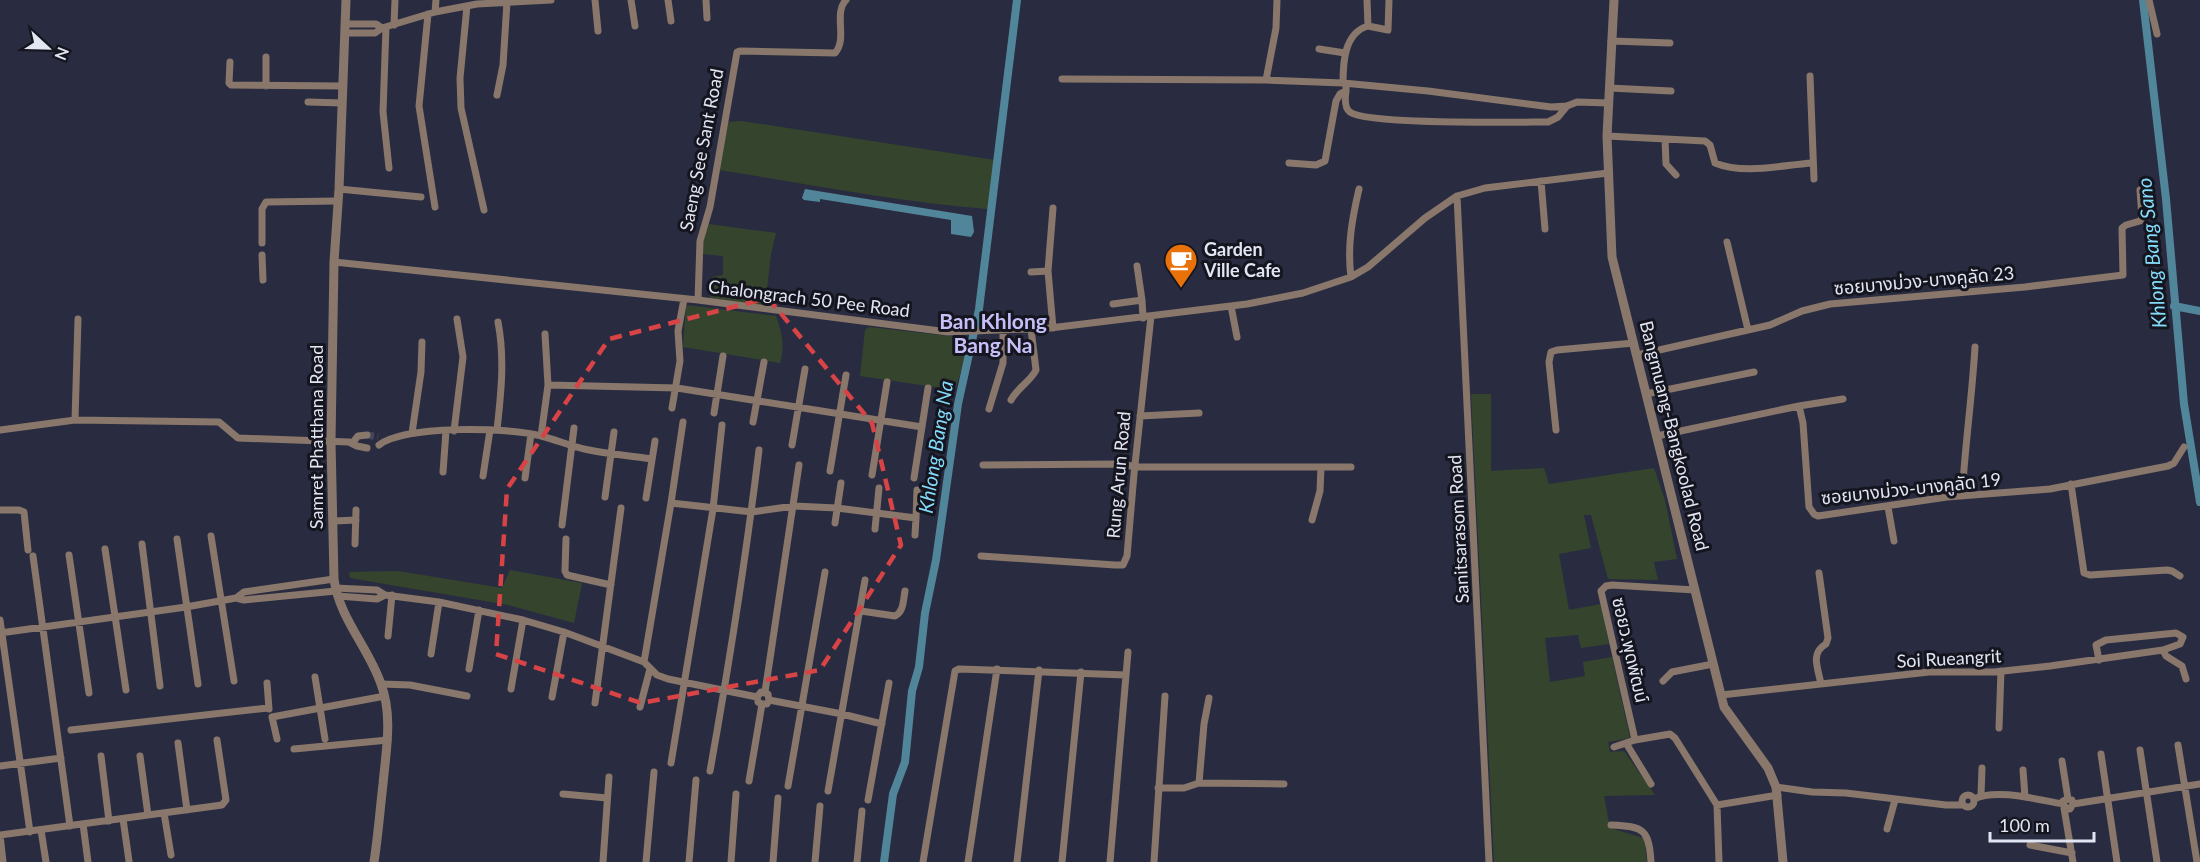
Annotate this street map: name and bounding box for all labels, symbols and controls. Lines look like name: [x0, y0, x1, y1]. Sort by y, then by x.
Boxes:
north arrow: [18, 18, 78, 78]
text: N: [51, 45, 73, 63]
street label: Saeng See Sant Road: [674, 67, 728, 233]
water label: Khlong Bang Sano: [2131, 177, 2171, 330]
place label: Garden Ville Cafe: [1203, 238, 1281, 281]
cafe icon: Garden Ville Cafe: [1163, 242, 1199, 289]
street label: ซอยบางม่วง-บางคูลัด 23: [1833, 261, 2015, 301]
street label: Chalongrach 50 Pee Road: [707, 275, 911, 321]
district label: Ban Khlong Bang Na: [939, 308, 1047, 357]
street label: Bangmuang-Bangkoolad Road: [1636, 318, 1714, 553]
street label: Samret Phatthana Road: [305, 345, 327, 529]
water label: Khlong Bang Na: [913, 379, 957, 515]
street label: Rung Arun Road: [1101, 410, 1135, 539]
street label: Sanitsarasom Road: [1443, 454, 1473, 604]
street label: ซอยบางม่วง-บางคูลัด 19: [1820, 468, 2002, 510]
street label: ซอยว.พุดพัฒน์: [1607, 595, 1654, 705]
street label: Soi Rueangrit: [1896, 644, 2002, 672]
scale bar: [1990, 805, 2094, 843]
text: 100 m: [1999, 814, 2050, 836]

